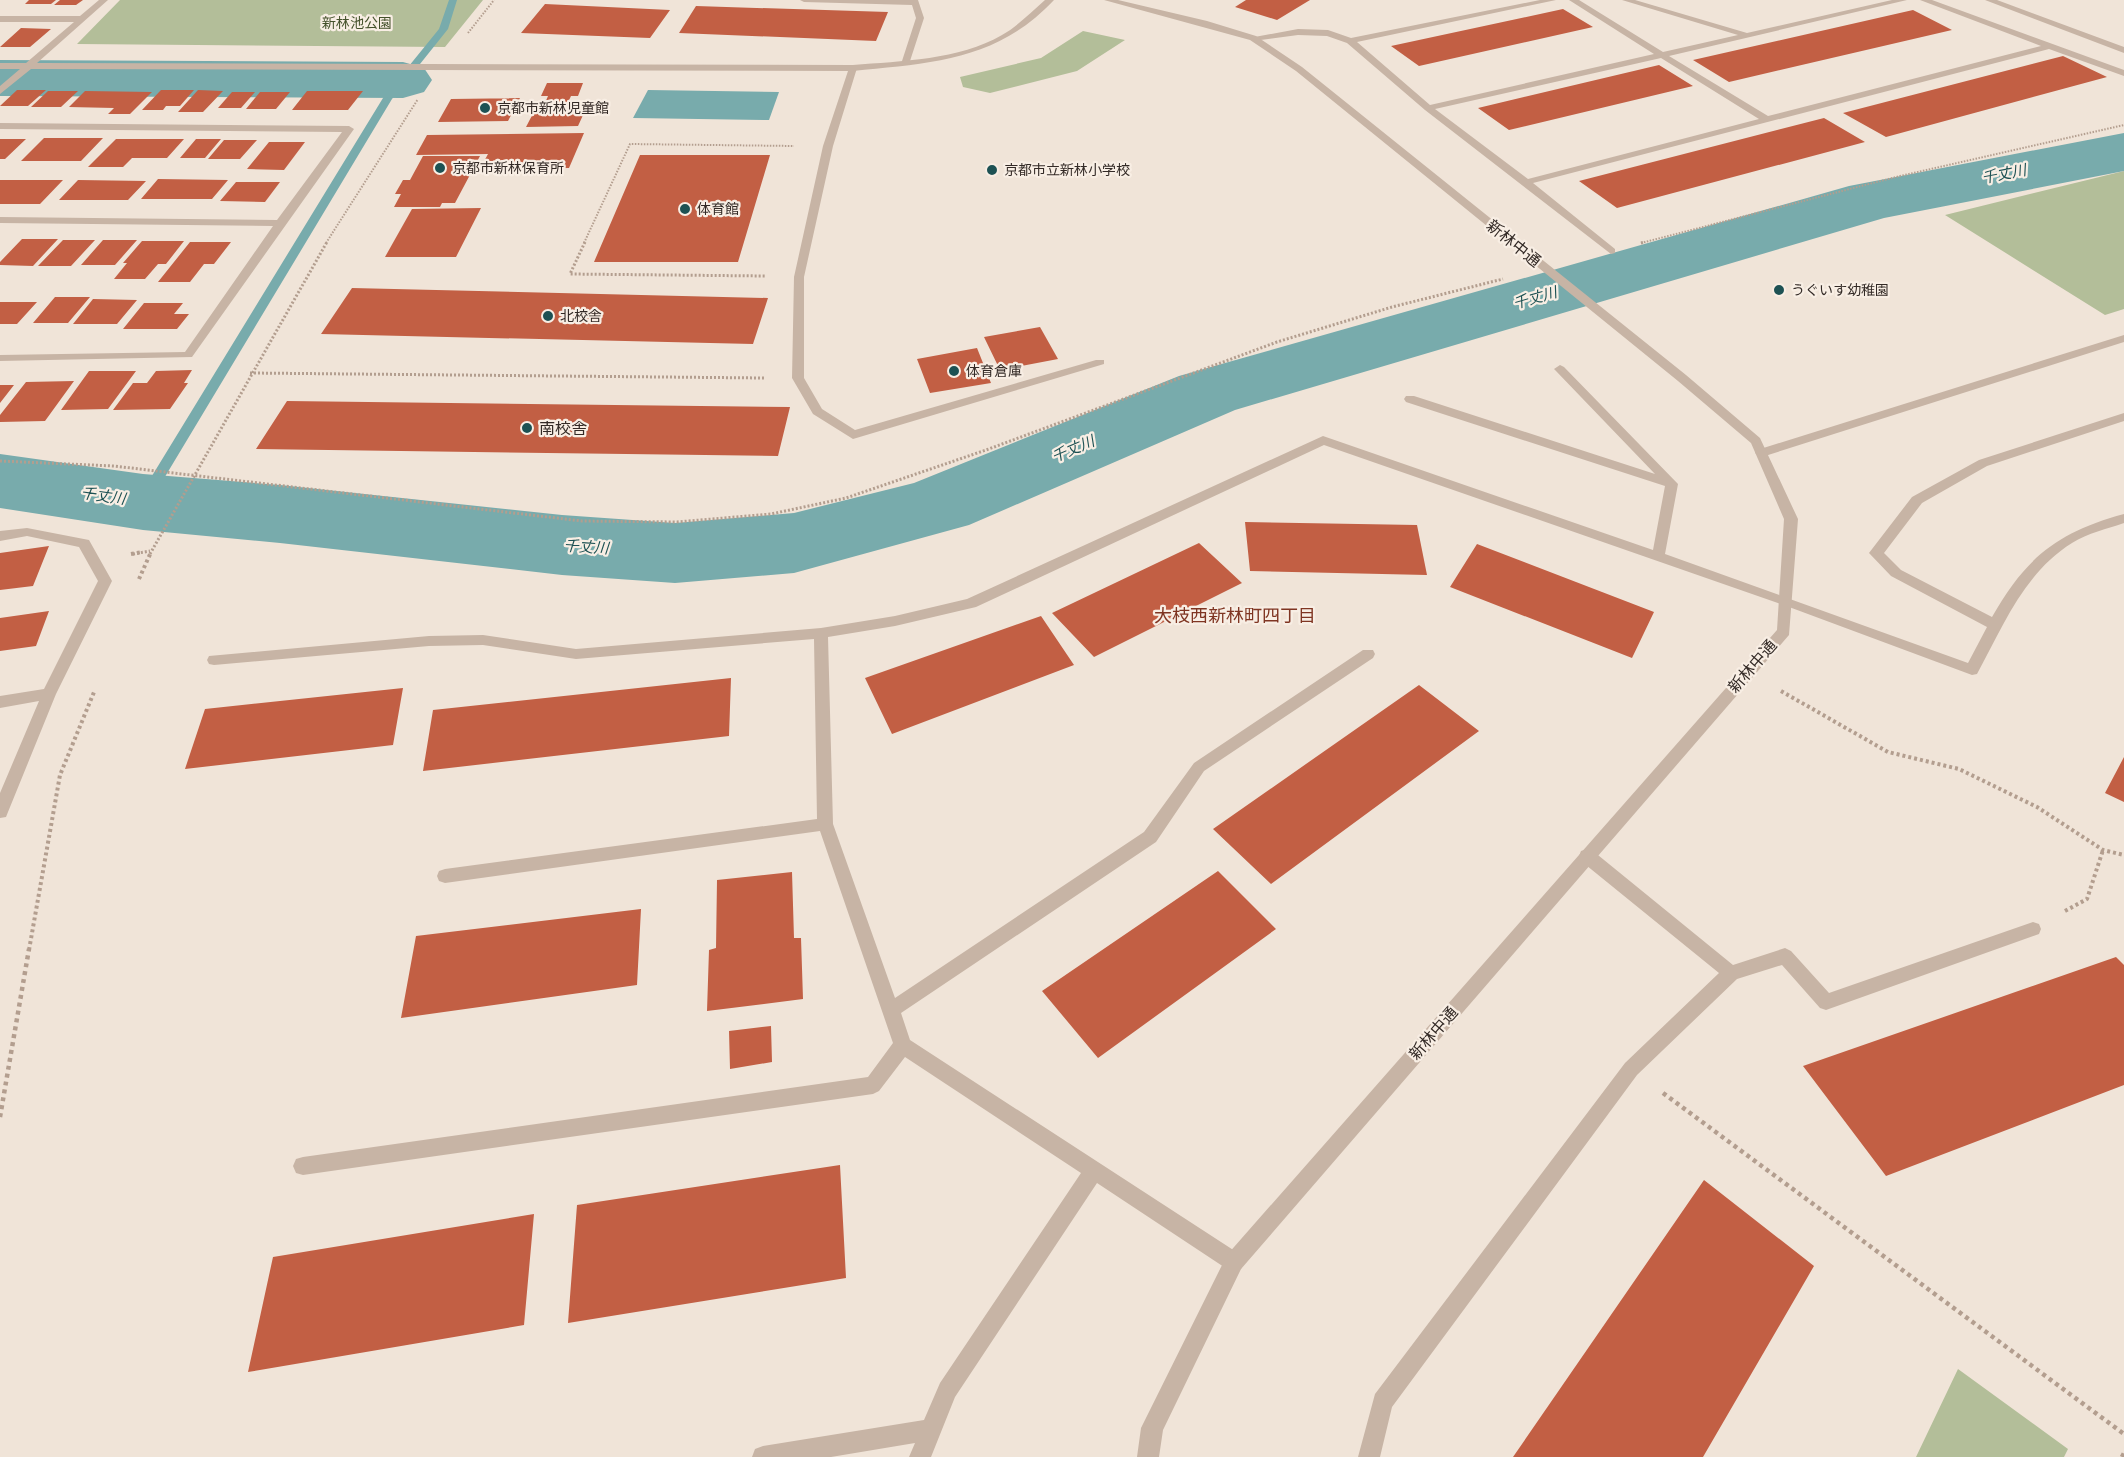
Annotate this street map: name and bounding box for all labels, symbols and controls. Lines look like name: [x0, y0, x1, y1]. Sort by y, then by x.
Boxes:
park label: 新林池公園: [322, 15, 392, 32]
place label: 京都市新林児童館: [497, 100, 609, 117]
marker: 京都市新林児童館: [478, 101, 492, 115]
place label: 京都市新林保育所: [452, 160, 564, 177]
water label: 千丈川: [1980, 160, 2030, 187]
marker: 京都市新林保育所: [433, 161, 447, 175]
place label: 京都市立新林小学校: [1004, 162, 1130, 179]
marker: 京都市立新林小学校: [985, 163, 999, 177]
place label: 体育館: [697, 201, 739, 218]
marker: 体育館: [678, 202, 692, 216]
street label: 新林中通: [1482, 216, 1545, 272]
place label: うぐいす幼稚園: [1791, 282, 1889, 299]
water label: 千丈川: [1511, 283, 1561, 313]
marker: うぐいす幼稚園: [1772, 283, 1786, 297]
place label: 北校舎: [560, 308, 602, 325]
marker: 北校舎: [541, 309, 555, 323]
place label: 体育倉庫: [966, 363, 1022, 380]
marker: 体育倉庫: [947, 364, 961, 378]
place label: 南校舎: [539, 419, 587, 439]
marker: 南校舎: [520, 421, 534, 435]
water label: 千丈川: [1049, 431, 1099, 466]
water label: 千丈川: [79, 484, 129, 508]
water label: 千丈川: [563, 536, 611, 558]
district label: 大枝西新林町四丁目: [1154, 605, 1316, 627]
street label: 新林中通: [1724, 636, 1781, 697]
street label: 新林中通: [1405, 1003, 1462, 1064]

